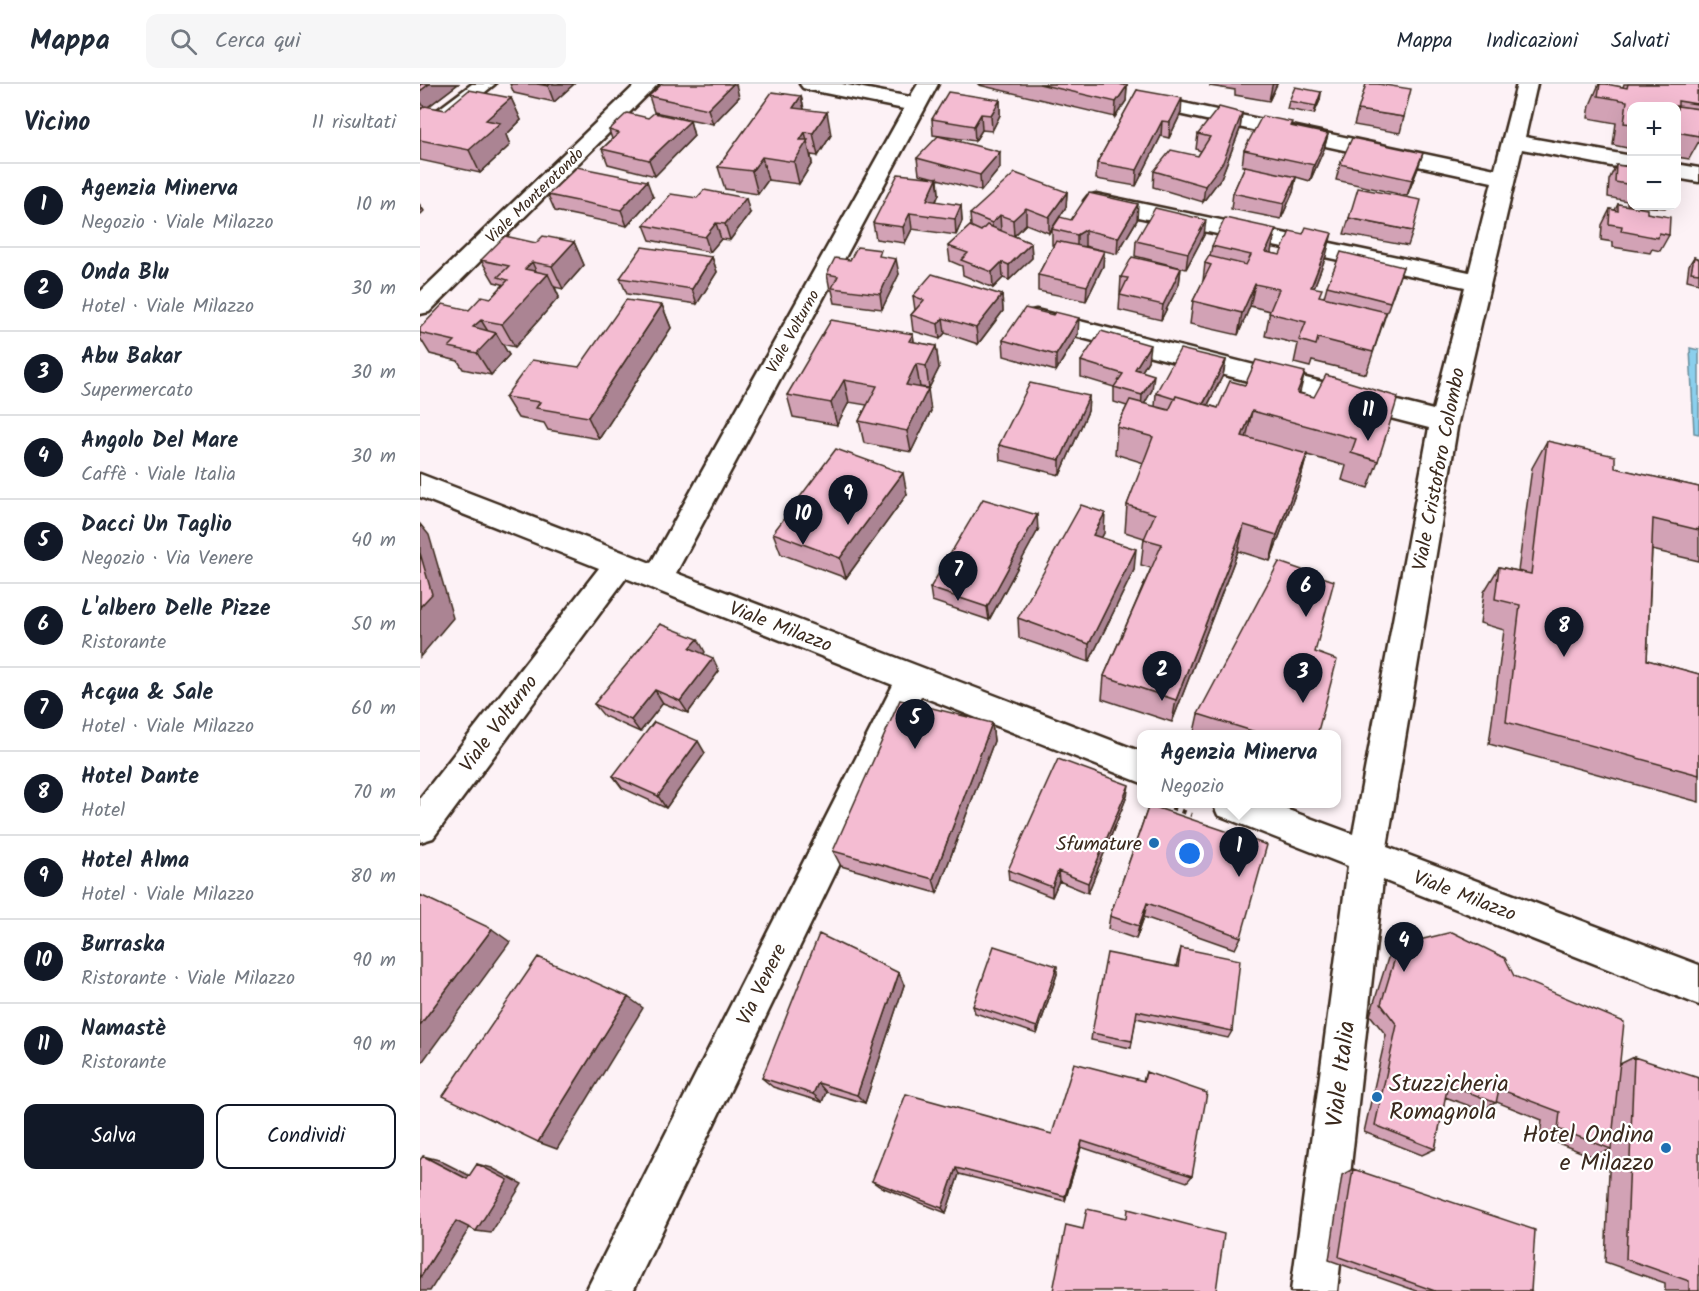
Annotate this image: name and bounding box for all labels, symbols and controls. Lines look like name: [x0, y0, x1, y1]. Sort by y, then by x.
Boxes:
search box: [146, 14, 566, 68]
text: Mappa: [30, 19, 110, 64]
text: Cerca qui: [215, 24, 300, 59]
icon: search: [167, 25, 200, 58]
text: Mappa: [1396, 25, 1453, 58]
text: Indicazioni: [1486, 25, 1578, 58]
text: Salvati: [1611, 25, 1669, 58]
text: Vicino: [24, 102, 90, 144]
map controls: [1627, 102, 1681, 210]
button: +: [1627, 102, 1681, 156]
text: 11 risultati: [311, 107, 396, 139]
street label: Viale Monterotondo: [480, 142, 590, 250]
button: −: [1627, 156, 1681, 210]
text: Agenzia Minerva: [81, 172, 238, 207]
text: 1: [40, 189, 47, 221]
text: 10 m: [356, 189, 396, 221]
text: Negozio · Viale Milazzo: [81, 207, 274, 239]
text: Onda Blu: [81, 256, 169, 291]
text: 2: [38, 273, 49, 305]
text: 30 m: [351, 273, 396, 305]
street label: Viale Volturno: [760, 285, 827, 378]
text: Hotel · Viale Milazzo: [81, 291, 254, 323]
text: Abu Bakar: [81, 340, 181, 375]
text: 3: [38, 357, 49, 389]
text: 30 m: [351, 357, 396, 389]
street label: Viale Cristoforo Colombo: [1405, 365, 1475, 574]
text: Supermercato: [81, 375, 193, 407]
pin: 11: [1348, 392, 1388, 441]
text: Angolo Del Mare: [81, 424, 238, 459]
text: 4: [38, 441, 49, 473]
text: 30 m: [351, 441, 396, 473]
text: Caffè · Viale Italia: [81, 459, 236, 491]
pin: 9: [828, 476, 868, 525]
pin: 10: [784, 496, 823, 545]
text: Dacci Un Taglio: [81, 508, 232, 543]
text: 5: [38, 525, 49, 557]
text: 40 m: [351, 525, 396, 557]
text: Negozio · Via Venere: [81, 543, 253, 575]
pin: 7: [938, 552, 978, 601]
pin: 6: [1286, 568, 1326, 617]
text: L'albero Delle Pizze: [81, 592, 271, 627]
street label: Viale Milazzo: [724, 594, 837, 662]
pin: 8: [1544, 608, 1584, 657]
text: 6: [38, 609, 49, 641]
text: 50 m: [351, 609, 396, 641]
text: Ristorante: [81, 627, 166, 659]
pin: 2: [1142, 652, 1182, 701]
pin: 3: [1284, 654, 1322, 703]
street label: Viale Volturno: [452, 669, 547, 780]
text: Acqua & Sale: [81, 676, 213, 711]
text: 7: [39, 693, 48, 725]
text: 60 m: [351, 693, 396, 725]
pin: 5: [896, 700, 934, 749]
text: Hotel · Viale Milazzo: [81, 711, 254, 743]
popup: [1137, 730, 1341, 808]
text: Agenzia Minerva: [1160, 736, 1318, 771]
text: Hotel Dante: [81, 760, 199, 795]
text: Negozio: [1160, 771, 1224, 803]
text: 8: [38, 777, 49, 809]
text: 70 m: [353, 777, 396, 809]
text: Hotel: [81, 795, 125, 827]
pin: 1: [1220, 828, 1258, 877]
place label: Sfumature: [1056, 829, 1142, 861]
marker: Sfumature: [1147, 836, 1161, 850]
your location: [1175, 839, 1204, 868]
text: Hotel Alma: [81, 844, 189, 879]
text: 9: [38, 861, 49, 893]
text: 80 m: [350, 861, 396, 893]
street label: Viale Milazzo: [1408, 863, 1521, 931]
text: Hotel · Viale Milazzo: [81, 879, 254, 911]
pin: 4: [1384, 922, 1424, 972]
text: Burraska: [81, 928, 165, 963]
street label: Via Venere: [729, 938, 796, 1031]
text: 10: [35, 945, 52, 977]
text: 90 m: [352, 945, 396, 977]
text: Ristorante · Viale Milazzo: [81, 963, 295, 995]
text: Namastè: [81, 1012, 166, 1047]
street label: Viale Italia: [1316, 1019, 1367, 1130]
text: 11: [37, 1029, 50, 1061]
text: 90 m: [352, 1029, 396, 1061]
text: Ristorante: [81, 1047, 166, 1079]
place label: Stuzzicheria Romagnola: [1389, 1065, 1509, 1132]
marker: Stuzzicheria Romagnola: [1370, 1090, 1384, 1104]
button: Salva: [24, 1104, 204, 1169]
button: Condividi: [216, 1104, 396, 1169]
place label: Hotel Ondina e Milazzo: [1522, 1116, 1654, 1183]
marker: Hotel Ondina e Milazzo: [1659, 1141, 1673, 1155]

